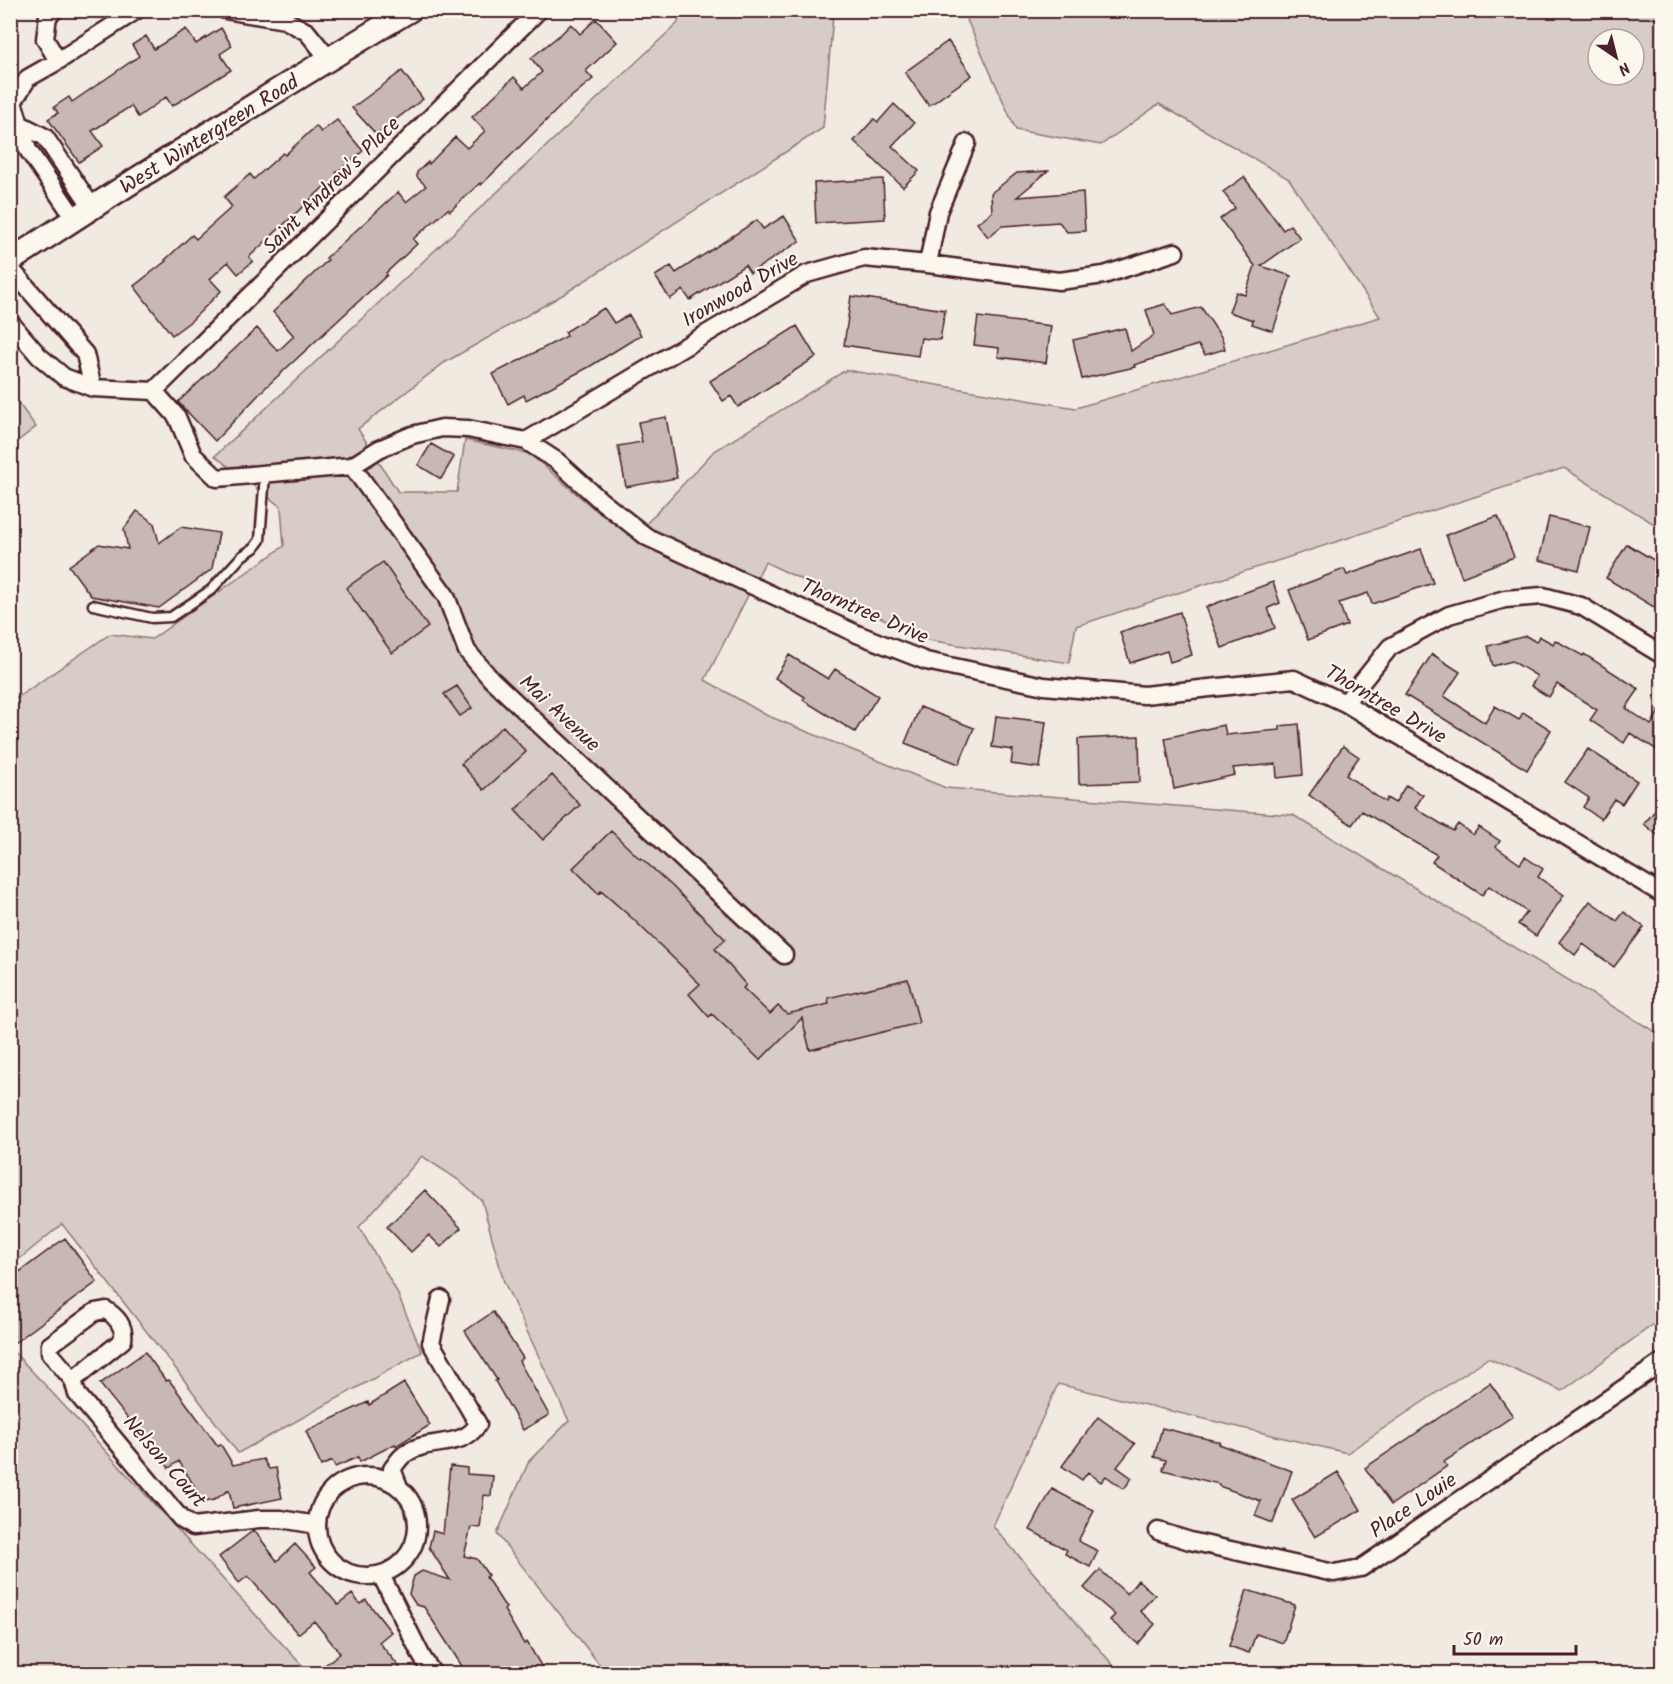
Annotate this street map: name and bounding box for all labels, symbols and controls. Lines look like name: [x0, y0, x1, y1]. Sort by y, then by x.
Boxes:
north arrow: [1586, 27, 1646, 87]
text: N: [1612, 55, 1635, 81]
street label: West Wintergreen Road: [114, 66, 306, 204]
street label: Saint Andrew's Place: [255, 109, 409, 263]
street label: Ironwood Drive: [676, 243, 806, 337]
street label: Thorntree Drive: [795, 571, 934, 654]
street label: Thorntree Drive: [1318, 657, 1453, 754]
street label: Mai Avenue: [511, 667, 608, 761]
street label: Nelson Court: [114, 1408, 214, 1517]
street label: Place Louie: [1364, 1465, 1465, 1548]
scale bar: [1454, 1618, 1576, 1656]
text: 50 m: [1463, 1626, 1503, 1655]

